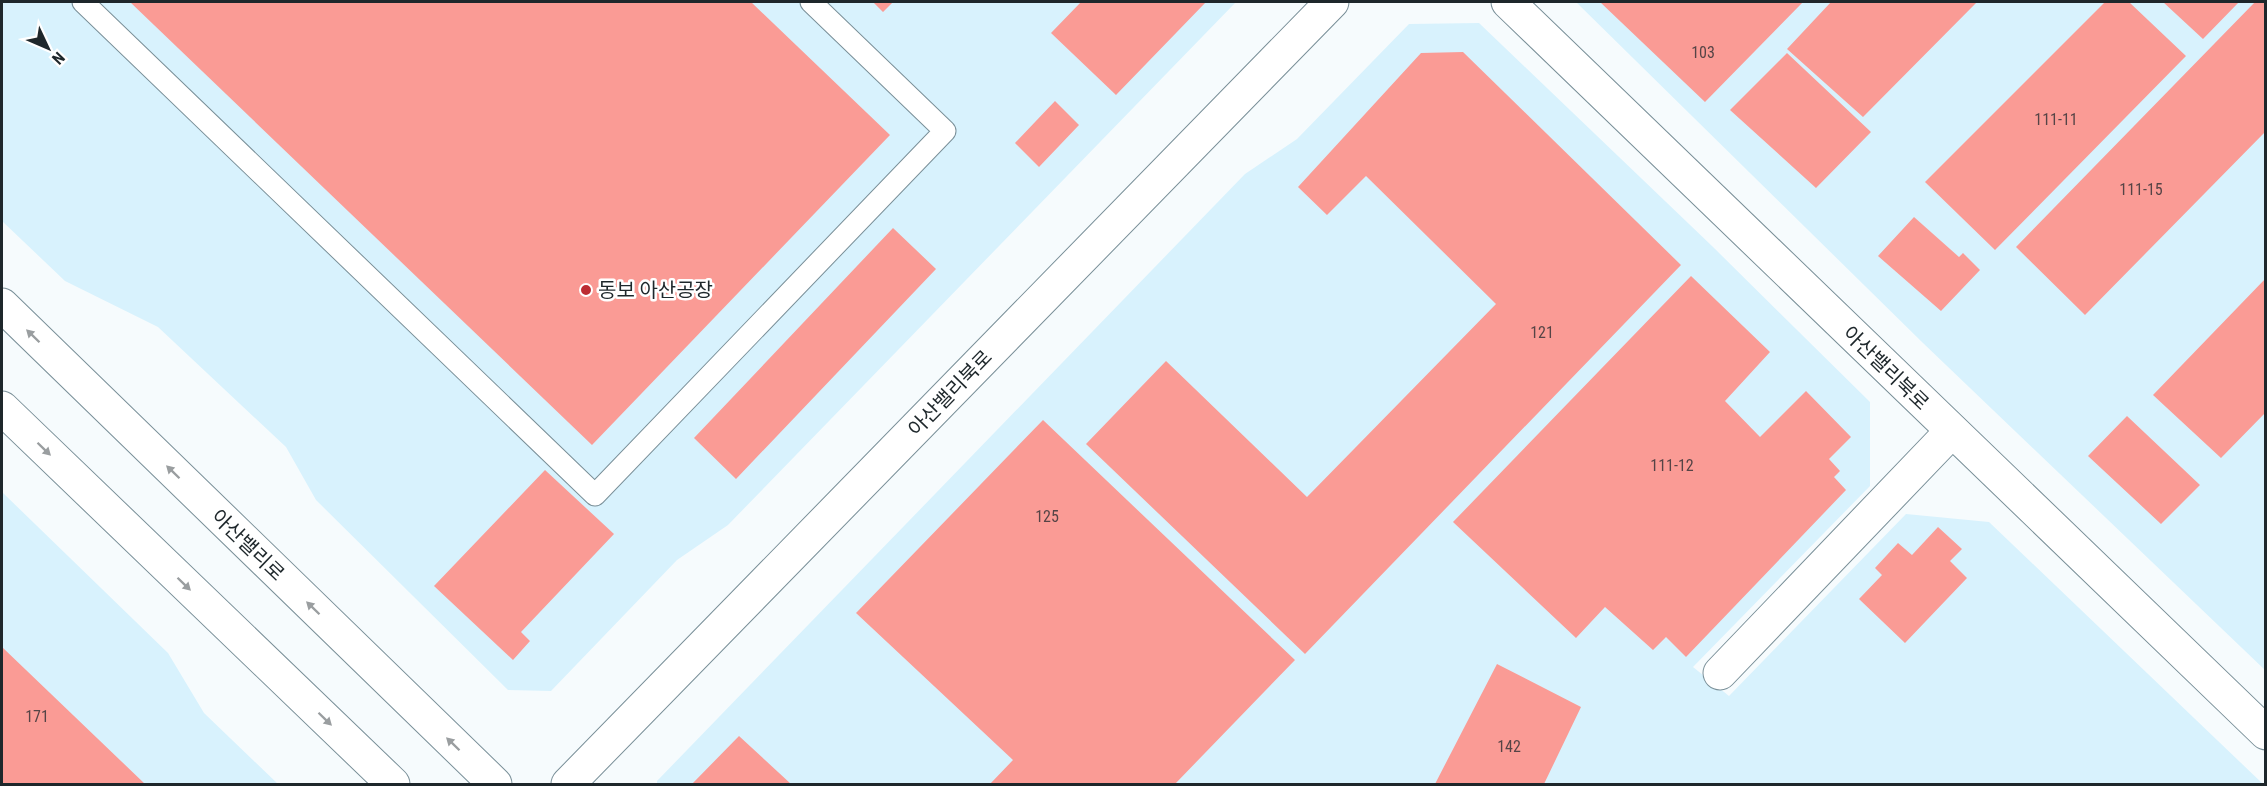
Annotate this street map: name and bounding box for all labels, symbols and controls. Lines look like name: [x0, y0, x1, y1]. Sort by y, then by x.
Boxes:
north arrow: [18, 18, 78, 78]
house number: 103: [1691, 43, 1715, 62]
text: N: [48, 48, 69, 68]
house number: 111-11: [2034, 110, 2078, 129]
house number: 111-15: [2119, 180, 2163, 199]
place label: 동보 아산공장: [598, 278, 713, 302]
marker: 동보 아산공장: [579, 283, 593, 297]
street label: 아산밸리북로: [1838, 321, 1934, 415]
house number: 121: [1530, 323, 1554, 342]
one-way arrow: [27, 330, 41, 344]
street label: 아산밸리북로: [903, 345, 997, 441]
one-way arrow: [36, 441, 50, 455]
house number: 111-12: [1650, 456, 1694, 475]
one-way arrow: [166, 465, 181, 479]
street label: 아산밸리로: [207, 504, 289, 586]
house number: 125: [1035, 507, 1059, 526]
one-way arrow: [177, 577, 192, 591]
one-way arrow: [306, 601, 321, 615]
house number: 171: [25, 707, 49, 726]
one-way arrow: [317, 712, 332, 726]
one-way arrow: [447, 737, 461, 751]
house number: 142: [1497, 737, 1521, 756]

